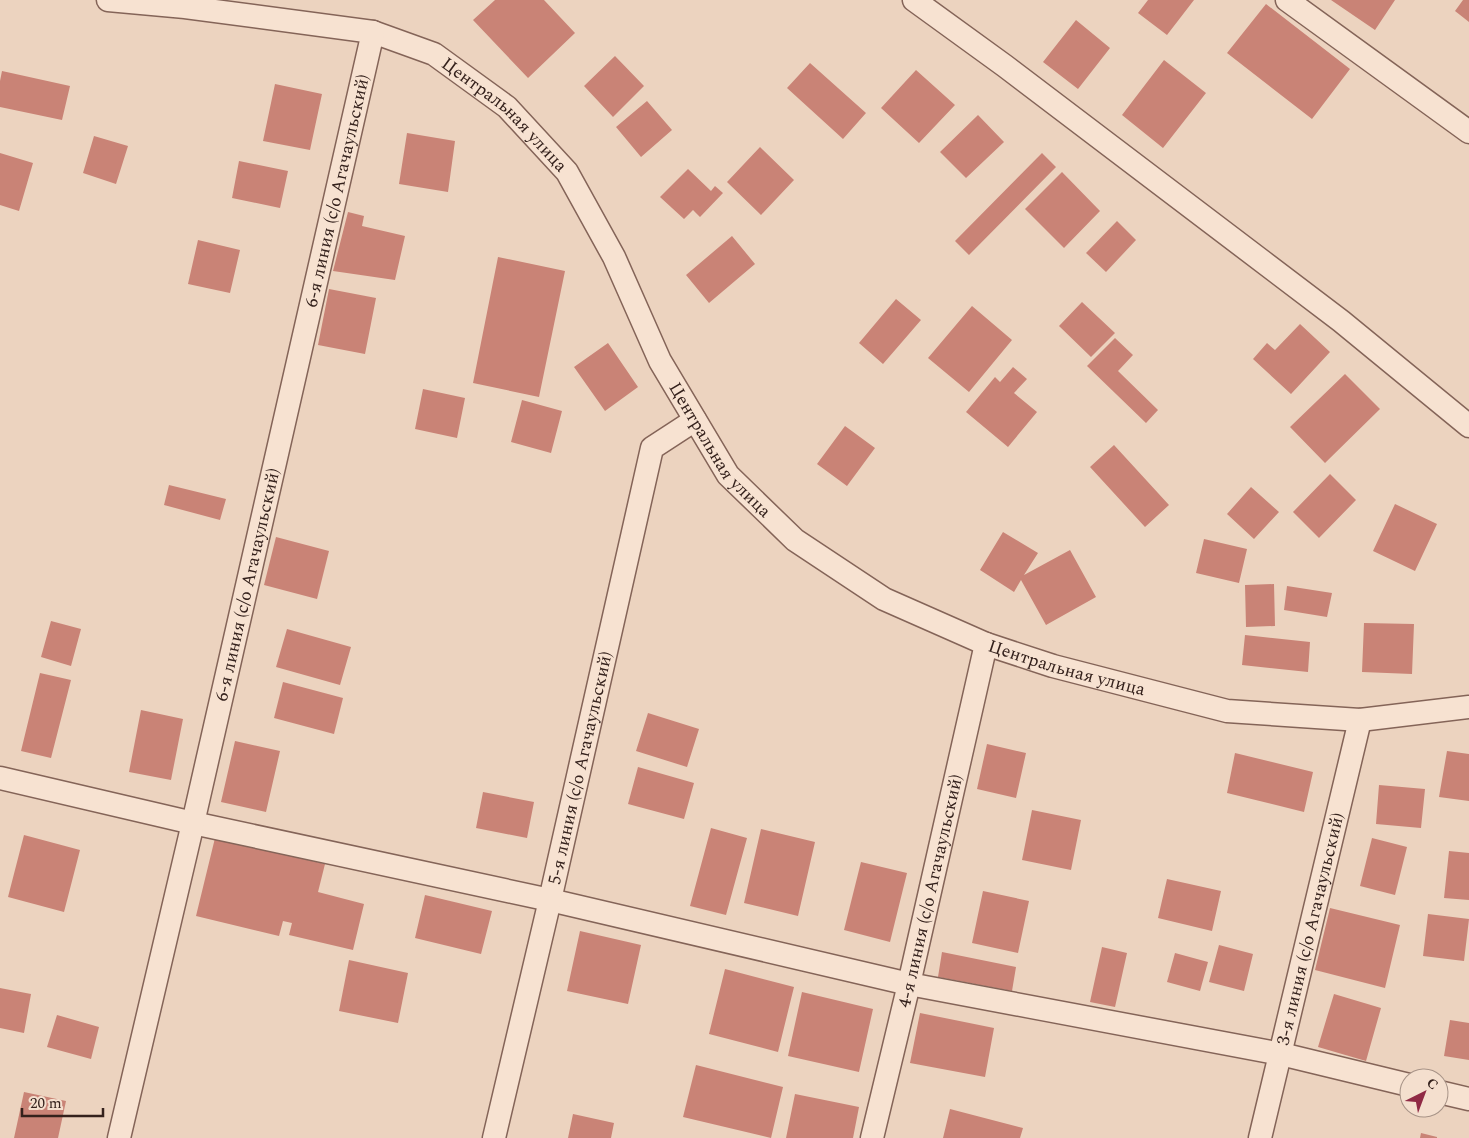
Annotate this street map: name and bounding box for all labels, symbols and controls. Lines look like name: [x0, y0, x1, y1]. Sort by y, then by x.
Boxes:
street label: Центральная улица: [436, 51, 574, 178]
street label: 6-я линия (с/о Агачаульский): [298, 72, 377, 310]
street label: Центральная улица: [662, 377, 777, 524]
street label: 6-я линия (с/о Агачаульский): [208, 465, 287, 704]
street label: Центральная улица: [985, 633, 1148, 703]
street label: 5-я линия (с/о Агачаульский): [541, 649, 620, 887]
street label: 4-я линия (с/о Агачаульский): [891, 772, 970, 1010]
street label: 3-я линия (с/о Агачаульский): [1270, 810, 1351, 1048]
north arrow: [1399, 1068, 1449, 1118]
text: С: [1422, 1073, 1443, 1095]
scale bar: [22, 1086, 104, 1118]
text: 20 m: [30, 1092, 62, 1115]

